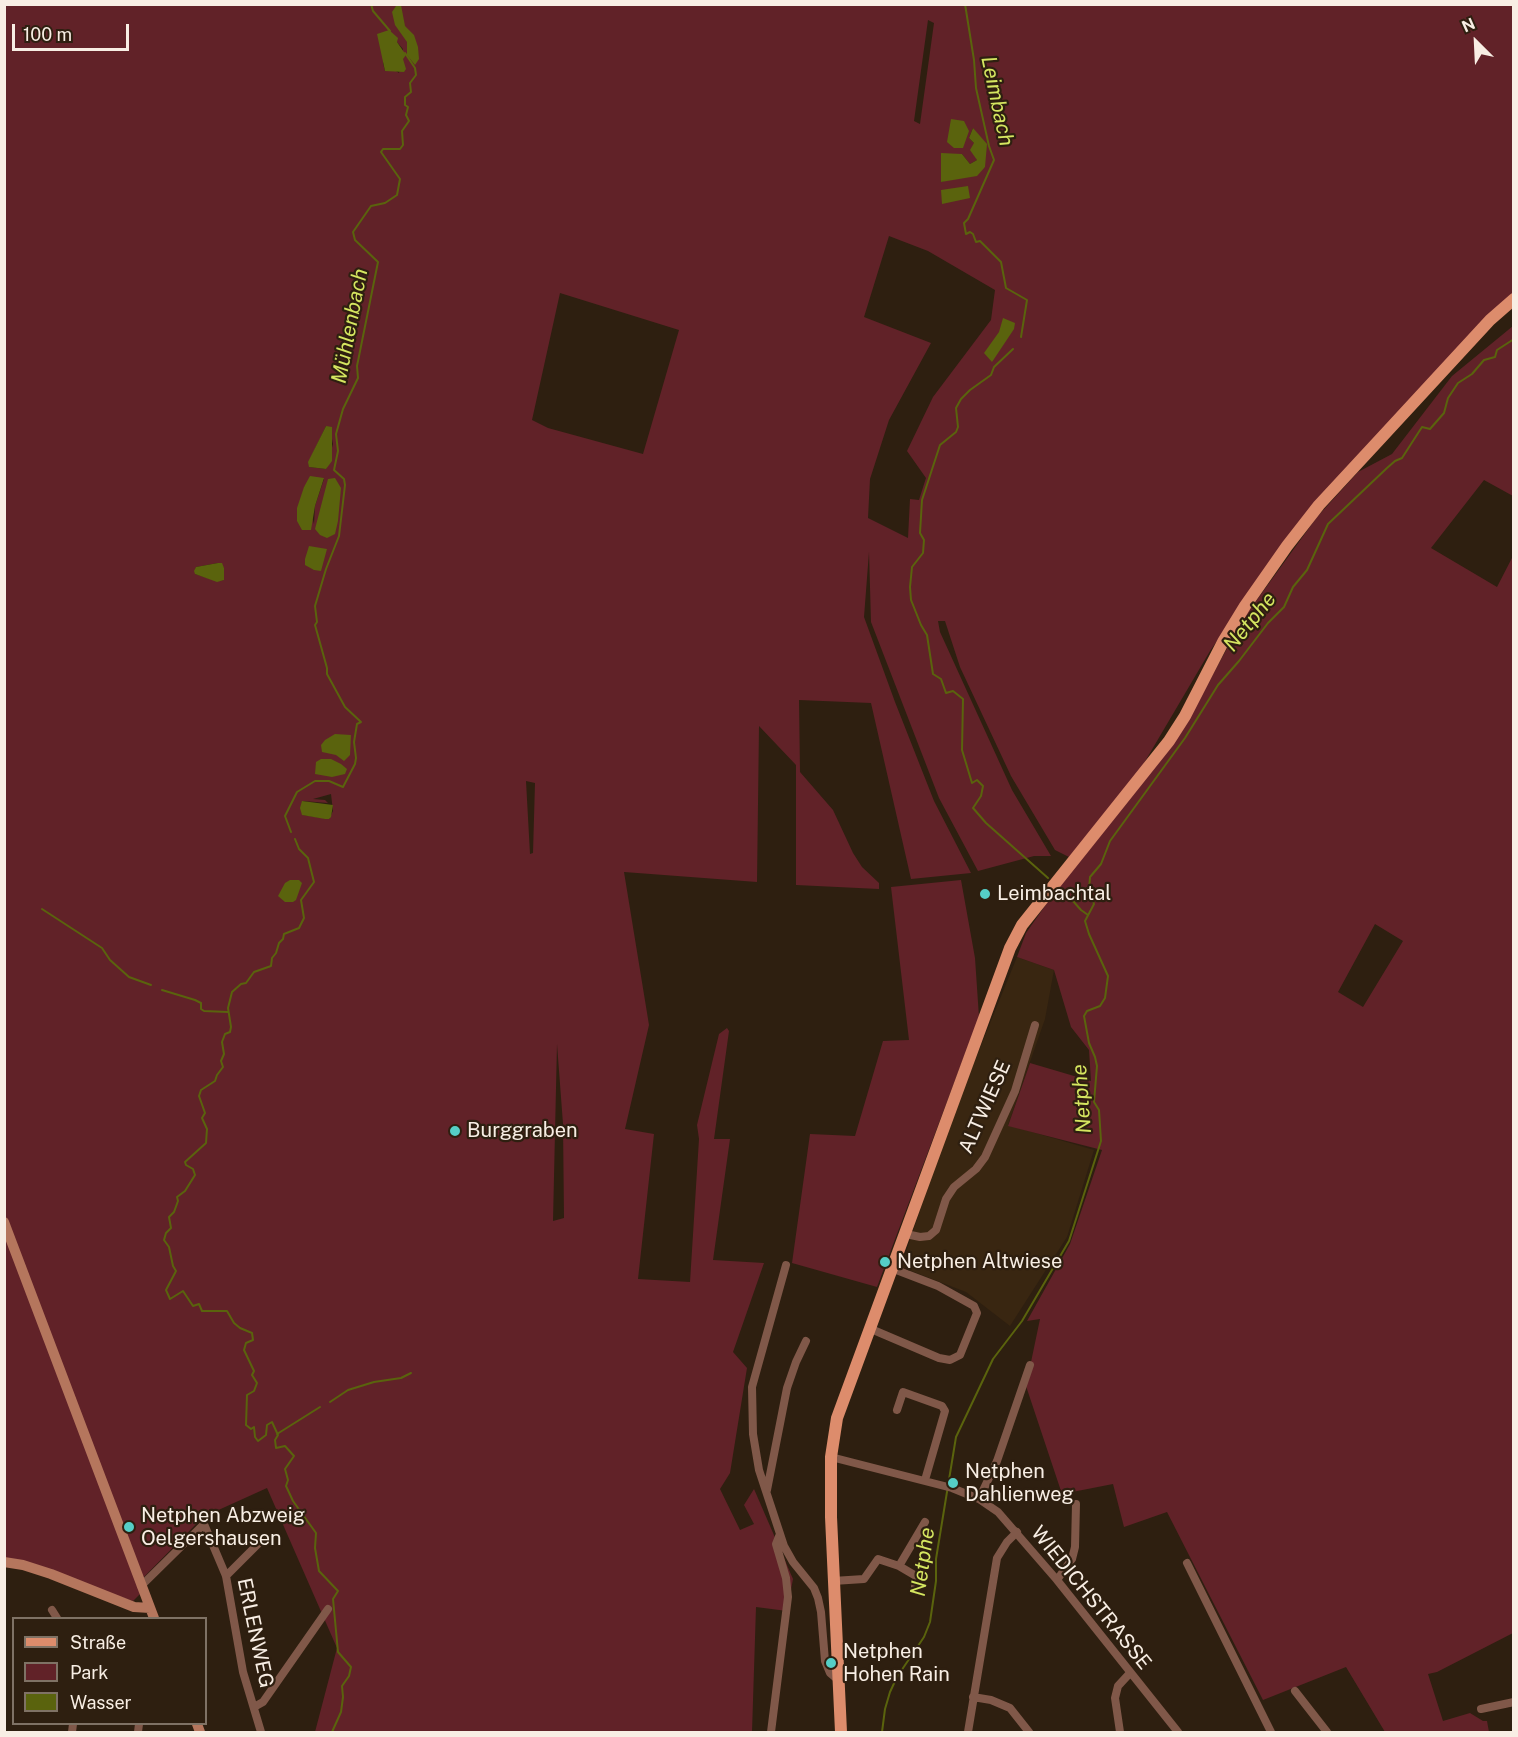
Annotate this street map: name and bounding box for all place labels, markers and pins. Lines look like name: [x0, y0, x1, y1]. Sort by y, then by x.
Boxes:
place label: Leimbachtal: [997, 882, 1111, 906]
marker: Leimbachtal: [978, 887, 992, 901]
place label: Burggraben: [467, 1119, 578, 1143]
marker: Burggraben: [448, 1124, 462, 1138]
place label: Netphen Altwiese: [897, 1250, 1062, 1274]
marker: Netphen Altwiese: [878, 1255, 892, 1269]
place label: Netphen Dahlienweg: [965, 1460, 1074, 1507]
marker: Netphen Dahlienweg: [946, 1476, 960, 1490]
place label: Netphen Abzweig Oelgershausen: [141, 1504, 305, 1551]
marker: Netphen Abzweig Oelgershausen: [122, 1520, 136, 1534]
place label: Netphen Hohen Rain: [843, 1640, 950, 1687]
marker: Netphen Hohen Rain: [824, 1656, 838, 1670]

